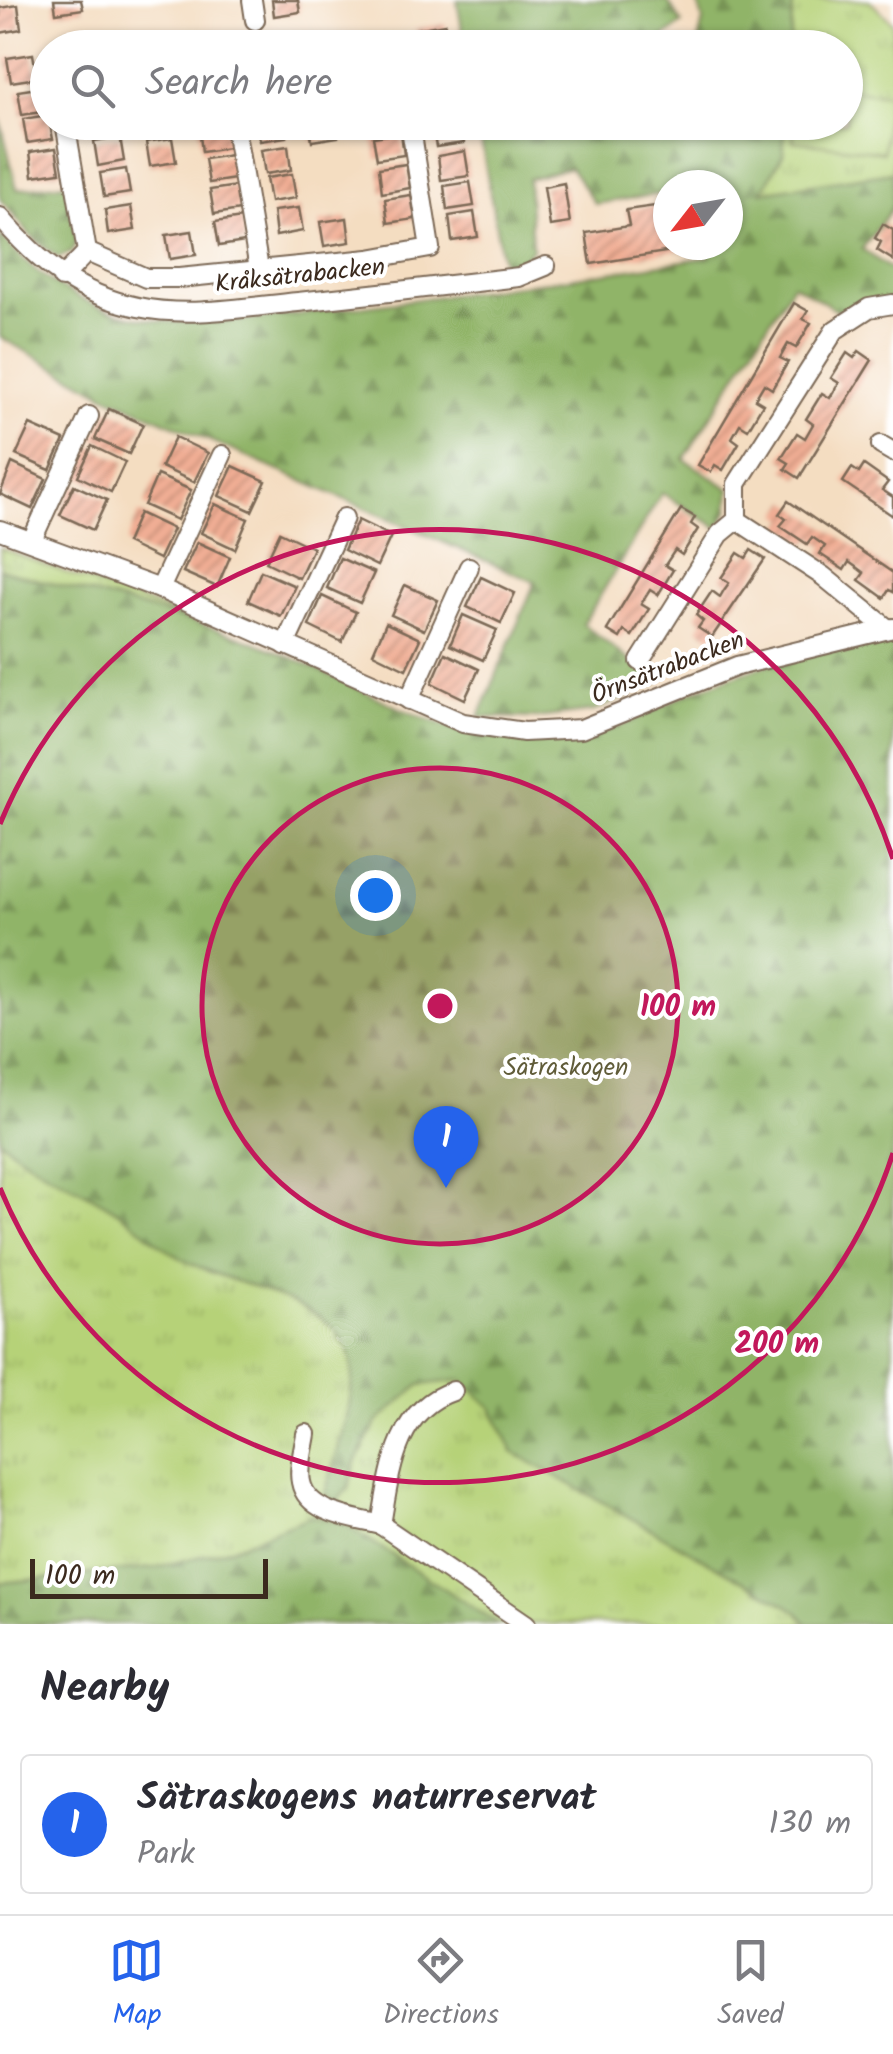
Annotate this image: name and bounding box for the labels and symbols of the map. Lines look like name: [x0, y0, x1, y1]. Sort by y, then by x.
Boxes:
north arrow: [653, 170, 743, 260]
street label: Kråksätrabacken: [213, 247, 387, 305]
street label: Örnsätrabacken: [586, 620, 750, 716]
your location: [350, 870, 401, 921]
text: 100 m: [640, 984, 716, 1032]
centre of rings: [422, 988, 458, 1024]
park label: Sätraskogen: [504, 1048, 628, 1088]
pin: 1: [414, 1106, 478, 1188]
text: 200 m: [735, 1321, 819, 1369]
scale bar: [30, 1554, 268, 1598]

